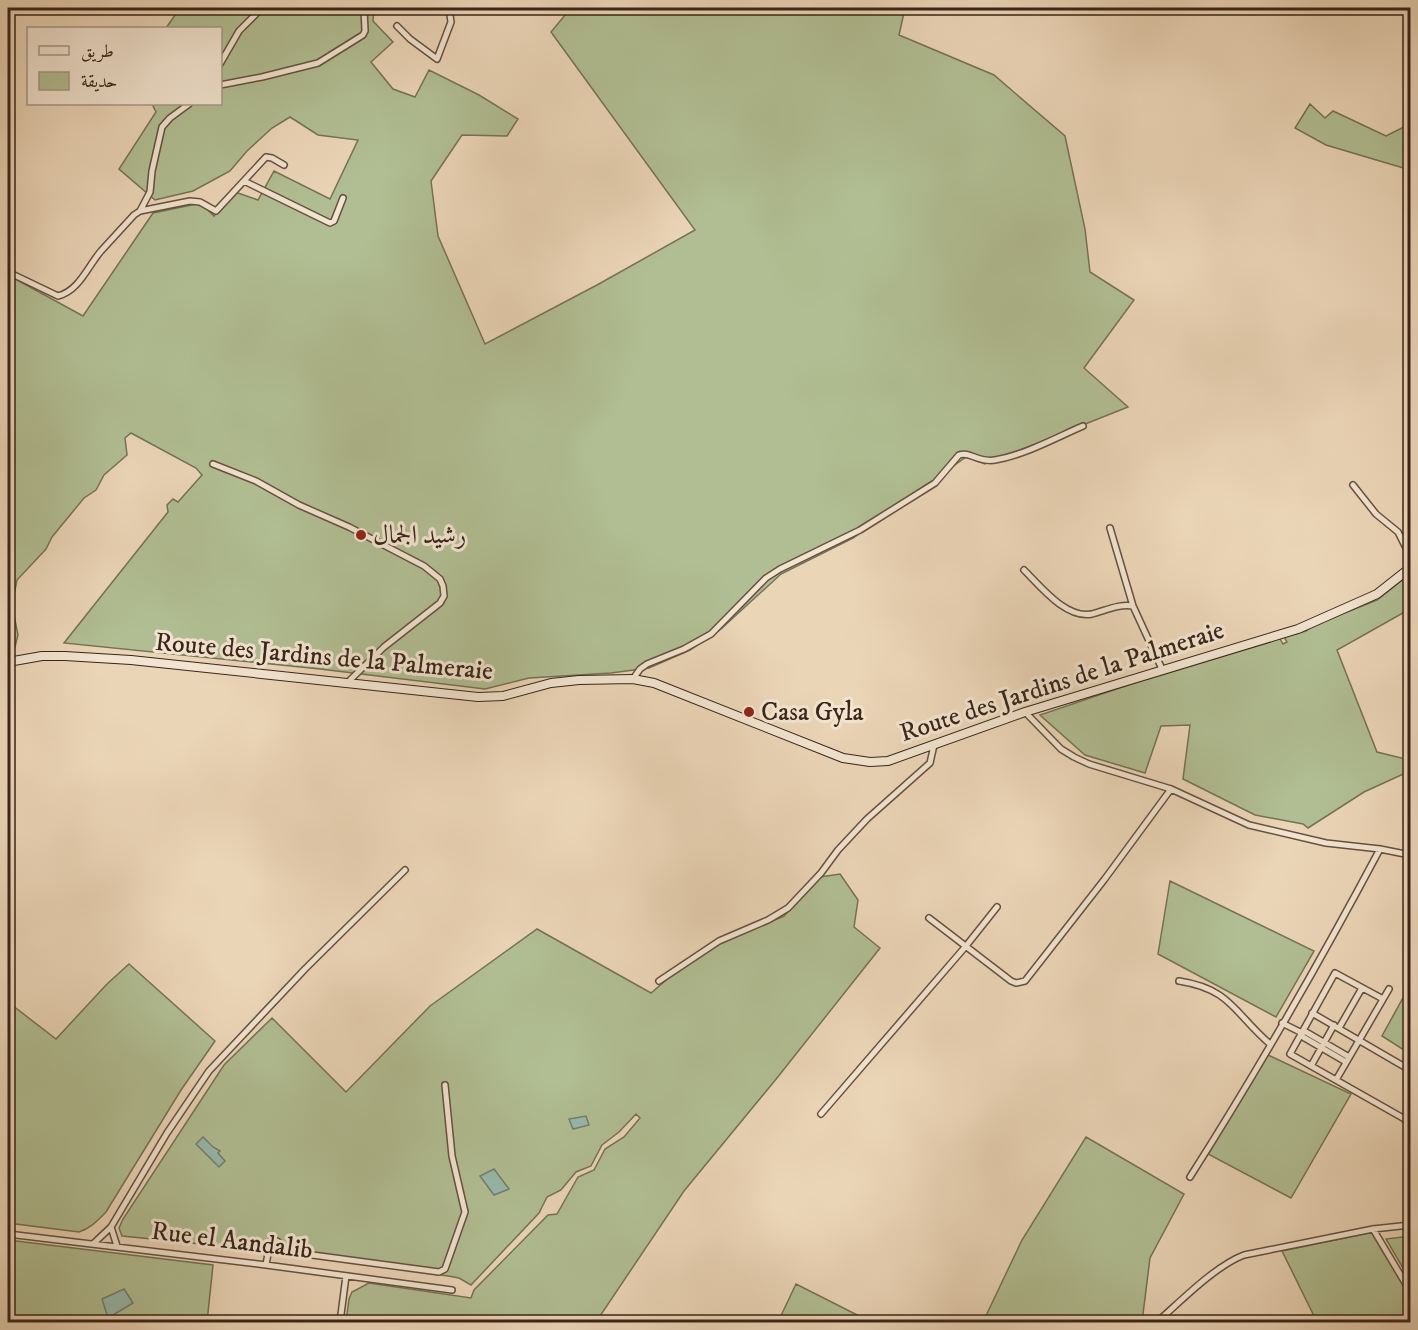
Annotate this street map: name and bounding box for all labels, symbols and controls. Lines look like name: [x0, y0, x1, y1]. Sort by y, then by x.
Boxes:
legend: [27, 27, 222, 105]
text: طريق: [81, 41, 114, 63]
text: حديقة: [81, 71, 117, 93]
place label: رشيد الجمال: [373, 519, 466, 552]
marker: رشيد الجمال: [354, 528, 368, 542]
street label: Route des Jardins de la Palmeraie: [896, 614, 1228, 750]
street label: Route des Jardins de la Palmeraie: [154, 626, 494, 688]
place label: Casa Gyla: [761, 696, 864, 729]
marker: Casa Gyla: [742, 705, 756, 719]
street label: Rue el Aandalib: [150, 1215, 314, 1267]

